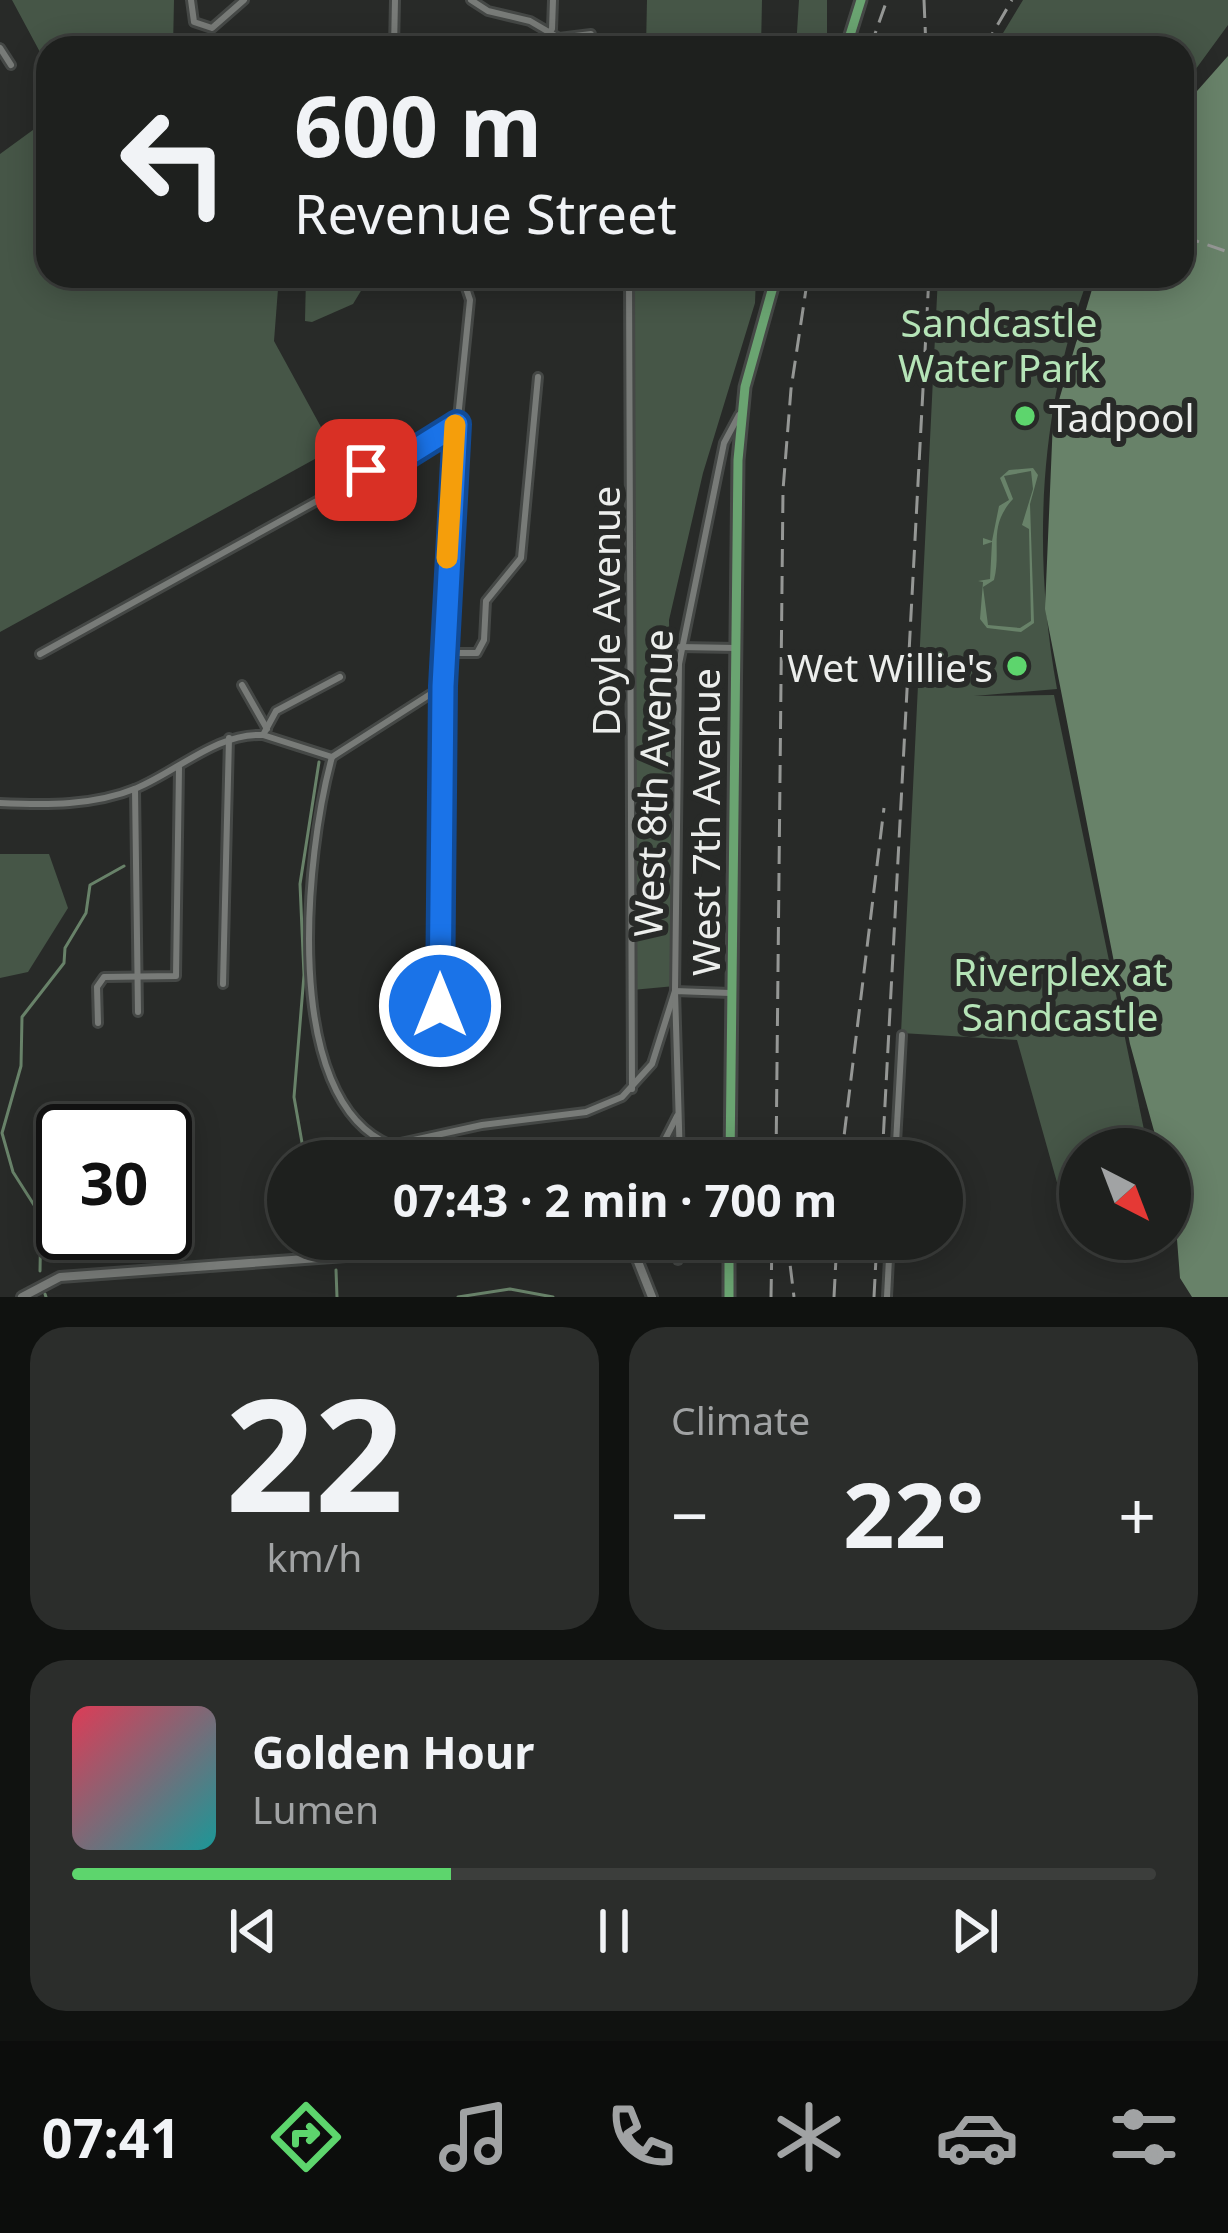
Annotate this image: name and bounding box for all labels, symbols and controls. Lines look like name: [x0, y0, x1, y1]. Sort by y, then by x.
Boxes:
text: 600 m: [294, 67, 542, 182]
icon: left: [96, 84, 252, 240]
text: Revenue Street: [294, 176, 677, 250]
park label: Sandcastle Water Park: [898, 295, 1100, 393]
place label: Tadpool: [1049, 390, 1195, 443]
marker: Tadpool: [1012, 403, 1038, 429]
pin: [315, 419, 417, 521]
icon: arrive: [333, 437, 399, 503]
street label: Doyle Avenue: [578, 486, 631, 736]
street label: West 8th Avenue: [620, 628, 684, 938]
place label: Wet Willie's: [787, 640, 993, 693]
marker: Wet Willie's: [1004, 653, 1030, 679]
street label: West 7th Avenue: [678, 668, 731, 976]
position arrow: [377, 943, 503, 1069]
park label: Riverplex at Sandcastle: [953, 944, 1167, 1042]
speed limit sign: 30: [36, 1104, 192, 1260]
north arrow: [1059, 1128, 1191, 1260]
map controls: [1059, 1128, 1191, 1260]
text: 07:43 · 2 min · 700 m: [393, 1169, 837, 1230]
text: 22: [225, 1345, 404, 1558]
text: Climate: [671, 1393, 810, 1446]
text: 22°: [843, 1452, 984, 1574]
text: −: [671, 1469, 709, 1559]
text: +: [1118, 1469, 1156, 1559]
text: km/h: [267, 1530, 362, 1583]
text: Golden Hour: [252, 1721, 534, 1782]
text: Lumen: [252, 1782, 379, 1835]
icon: previous: [220, 1898, 286, 1964]
icon: pause: [581, 1898, 647, 1964]
icon: next: [942, 1898, 1008, 1964]
icon: directions: [264, 2095, 348, 2179]
icon: music: [432, 2095, 516, 2179]
icon: phone: [599, 2095, 683, 2179]
icon: climate: [767, 2095, 851, 2179]
icon: car: [935, 2095, 1019, 2179]
icon: filters: [1102, 2095, 1186, 2179]
text: 07:41: [42, 2100, 181, 2174]

